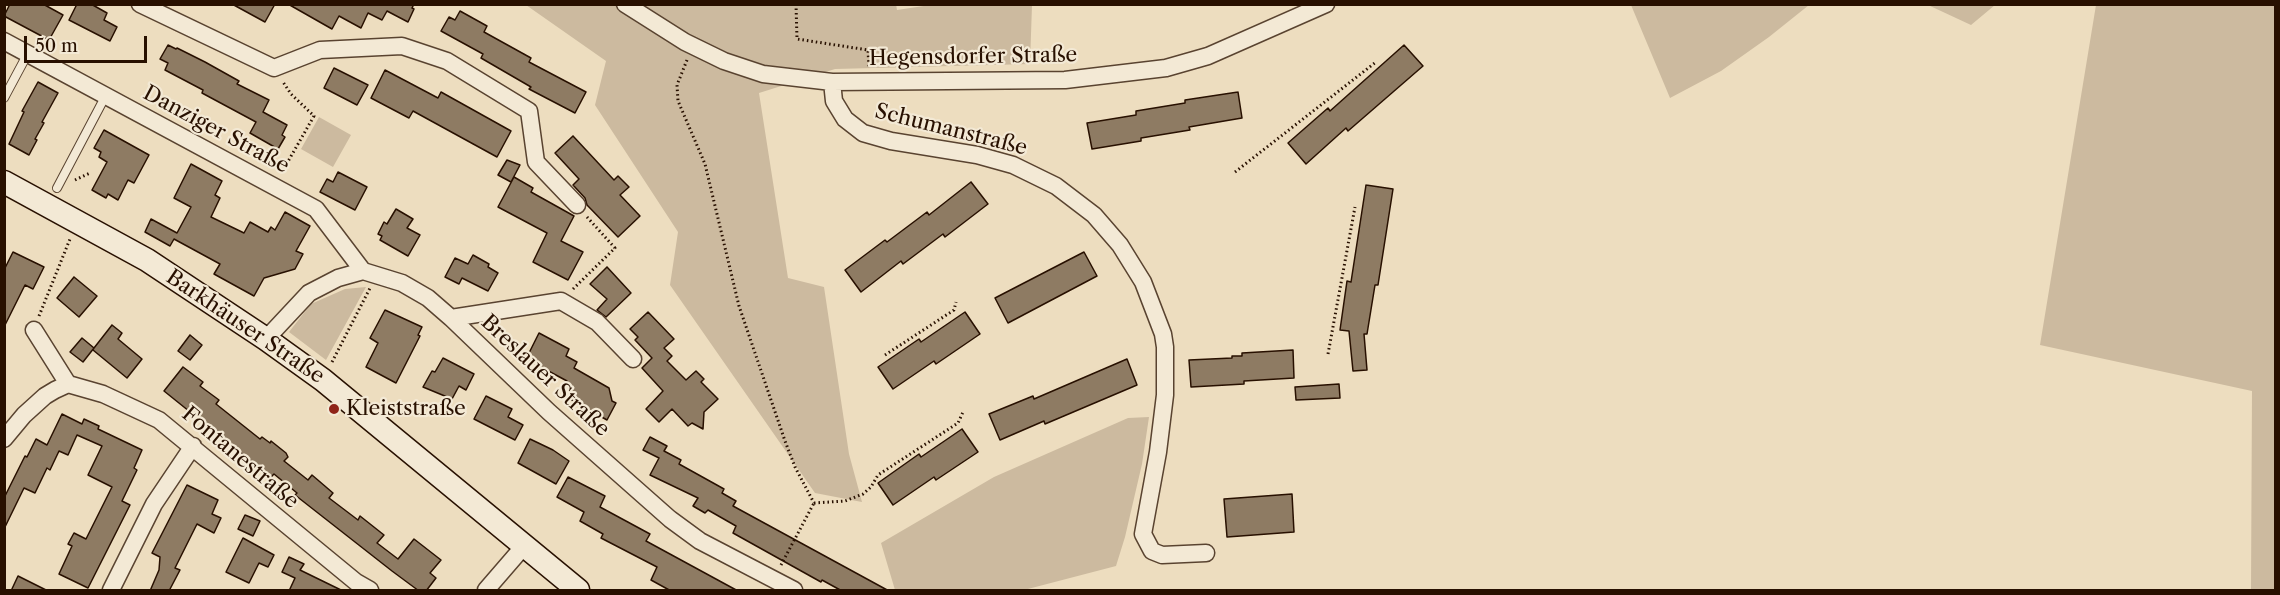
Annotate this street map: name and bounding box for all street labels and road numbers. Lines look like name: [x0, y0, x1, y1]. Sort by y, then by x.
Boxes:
street label: Hegensdorfer Straße: [869, 43, 1077, 71]
street label: Danziger Straße: [139, 81, 293, 179]
street label: Schumanstraße: [872, 99, 1030, 161]
street label: Barkhäuser Straße: [161, 265, 329, 389]
street label: Breslauer Straße: [475, 310, 615, 442]
street label: Fontanestraße: [176, 402, 304, 514]

